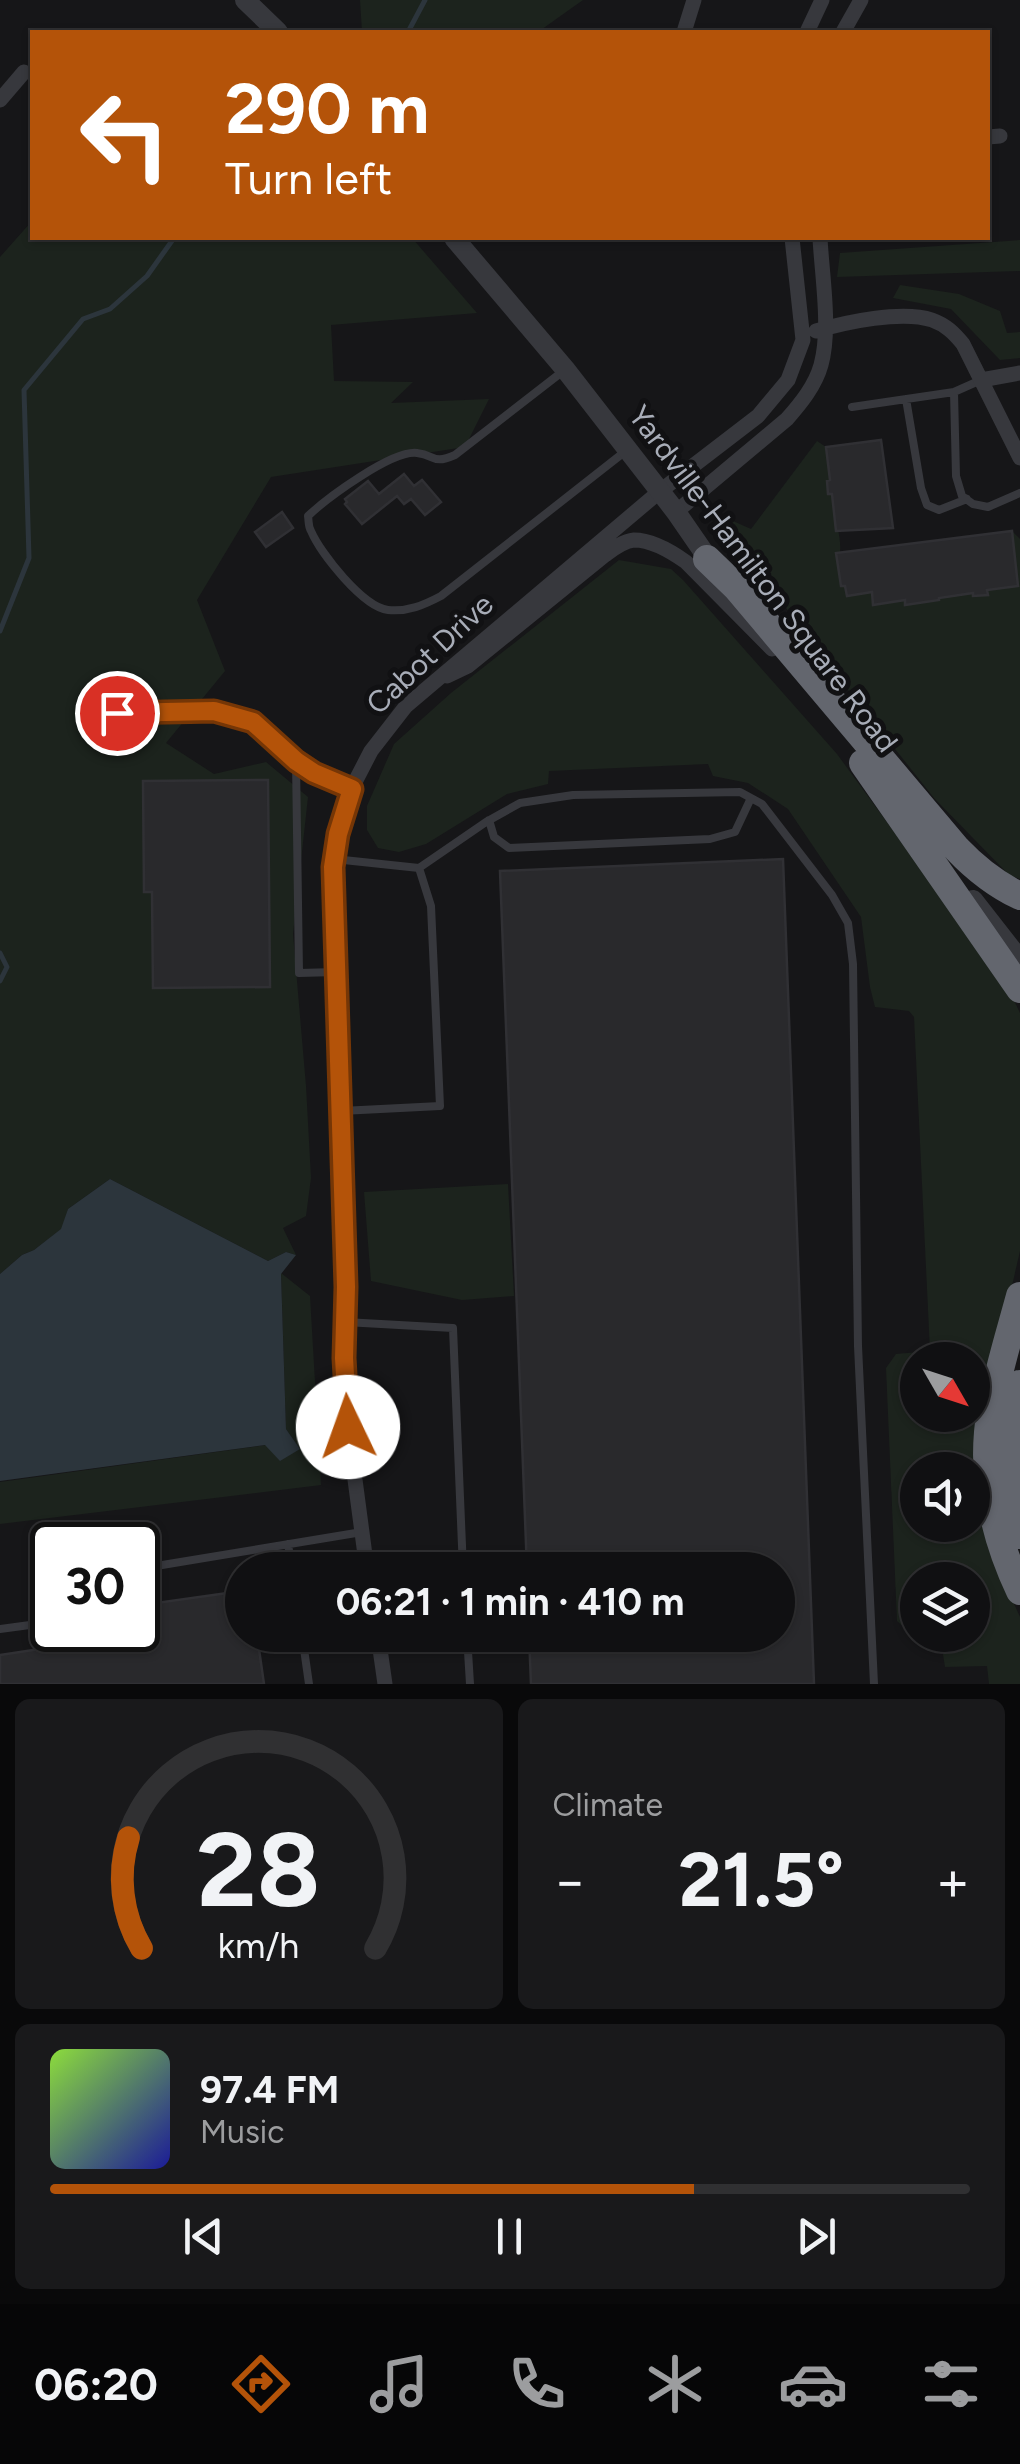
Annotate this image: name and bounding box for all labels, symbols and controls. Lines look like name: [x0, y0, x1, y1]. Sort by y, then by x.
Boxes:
text: 290 m: [225, 66, 429, 151]
icon: left: [60, 70, 190, 200]
text: Turn left: [225, 151, 392, 205]
street label: Yardville-Hamilton Square Road: [621, 398, 906, 759]
street label: Cabot Drive: [359, 586, 501, 722]
pin: [75, 671, 160, 756]
icon: arrive: [90, 686, 145, 741]
north arrow: [900, 1342, 990, 1432]
map controls: [900, 1342, 990, 1652]
position arrow: [296, 1375, 400, 1479]
button: sound: [900, 1452, 990, 1542]
speed limit sign: 30: [30, 1522, 160, 1652]
button: layers: [900, 1562, 990, 1652]
text: 06:21 · 1 min · 410 m: [336, 1579, 684, 1625]
text: Climate: [553, 1786, 663, 1824]
text: 28: [197, 1807, 321, 1932]
text: 21.5°: [678, 1835, 844, 1925]
text: −: [553, 1848, 587, 1914]
text: +: [936, 1848, 970, 1914]
text: km/h: [218, 1924, 300, 1967]
text: 97.4 FM: [200, 2067, 339, 2113]
text: Music: [200, 2113, 285, 2151]
icon: previous: [176, 2209, 231, 2264]
icon: pause: [482, 2209, 537, 2264]
icon: next: [789, 2209, 844, 2264]
icon: directions: [226, 2349, 296, 2419]
icon: music: [364, 2349, 434, 2419]
icon: phone: [502, 2349, 572, 2419]
icon: climate: [640, 2349, 710, 2419]
icon: car: [778, 2349, 848, 2419]
icon: filters: [916, 2349, 986, 2419]
text: 06:20: [34, 2357, 158, 2411]

